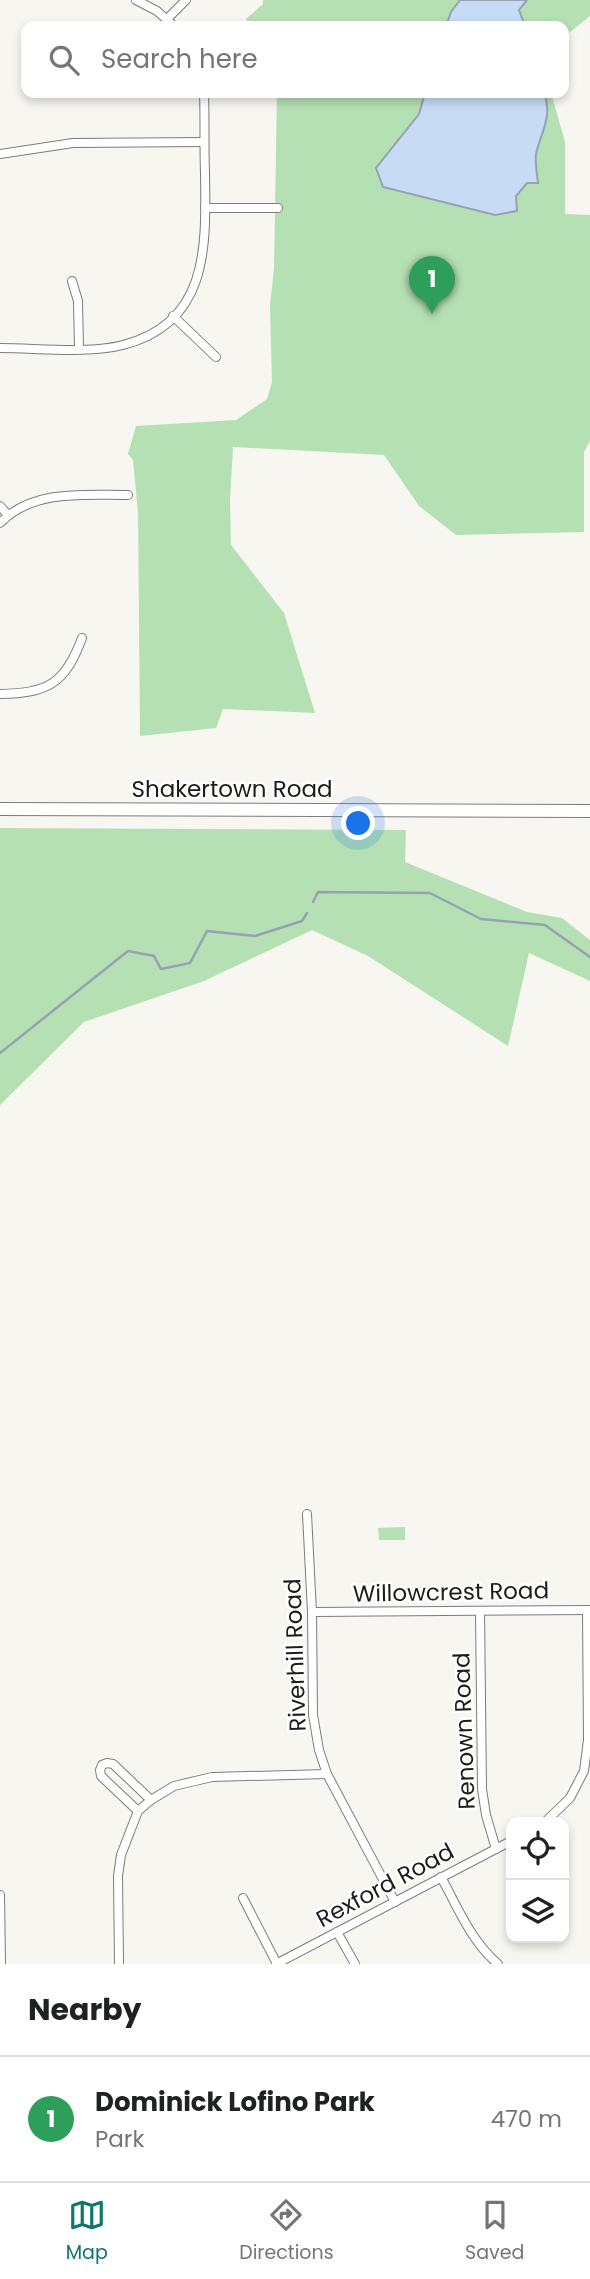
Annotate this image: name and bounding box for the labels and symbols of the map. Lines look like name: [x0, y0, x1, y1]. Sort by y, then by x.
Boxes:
pin: 1: [409, 256, 455, 314]
street label: Shakertown Road: [131, 773, 333, 805]
your location: [341, 806, 375, 840]
street label: Willowcrest Road: [353, 1574, 549, 1610]
street label: Riverhill Road: [276, 1578, 314, 1732]
street label: Renown Road: [445, 1652, 483, 1810]
street label: Rexford Road: [311, 1835, 459, 1935]

